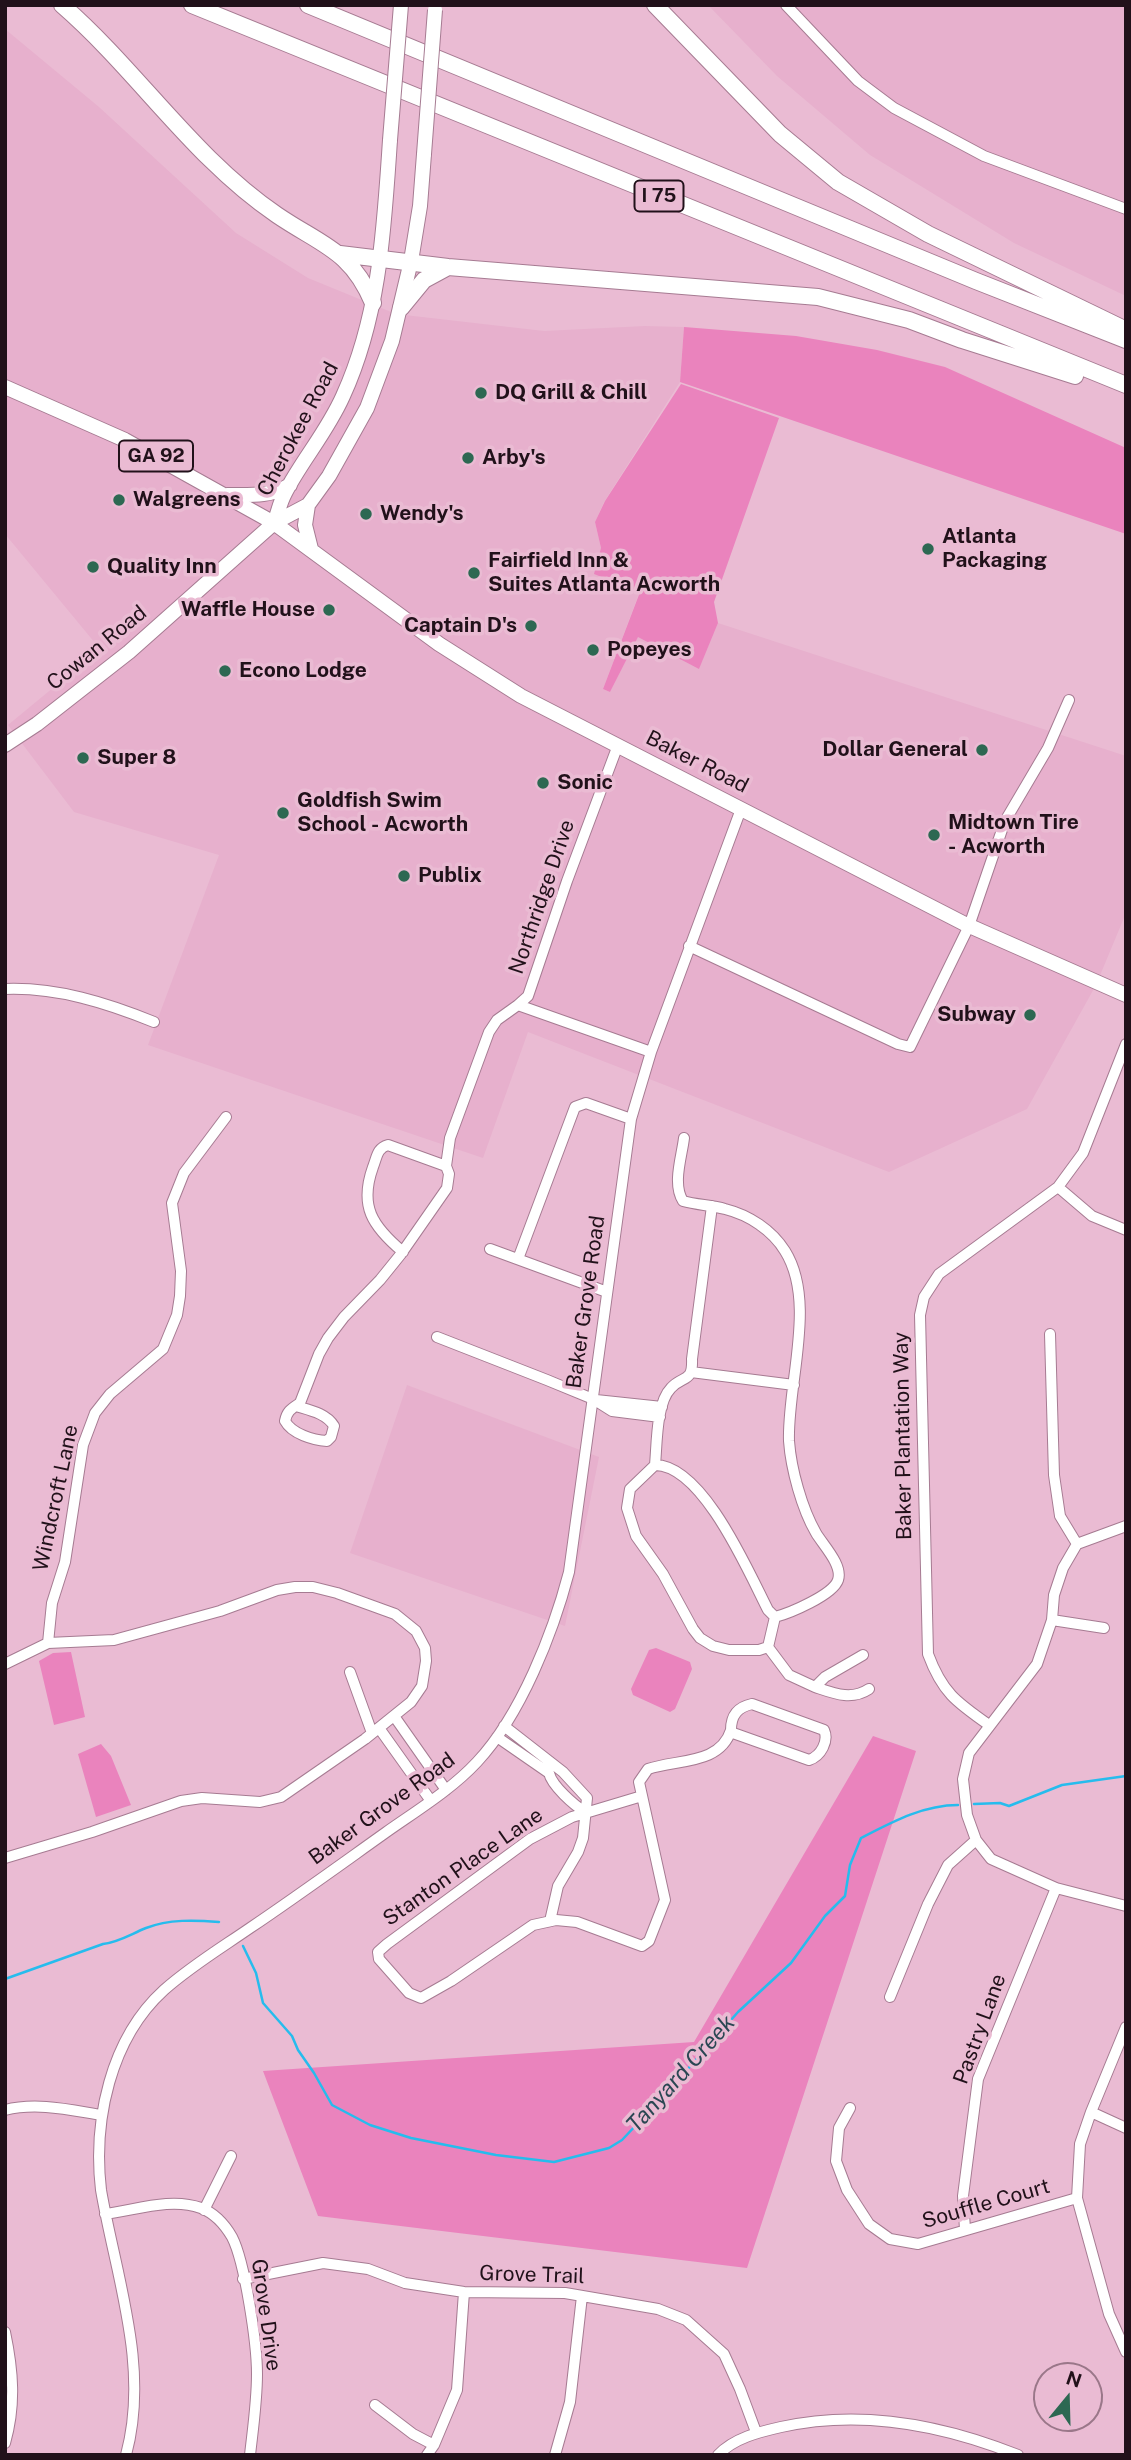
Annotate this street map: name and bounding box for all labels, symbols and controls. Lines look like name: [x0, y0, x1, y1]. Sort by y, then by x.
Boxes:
road number: I 75: [634, 180, 684, 212]
street label: Cherokee Road: [252, 358, 344, 500]
place label: DQ Grill & Chill: [495, 380, 647, 406]
marker: DQ Grill & Chill: [473, 385, 489, 401]
road number: GA 92: [119, 440, 193, 471]
place label: Arby's: [482, 445, 545, 471]
marker: Arby's: [460, 450, 476, 466]
place label: Walgreens: [133, 487, 241, 513]
marker: Walgreens: [111, 492, 127, 508]
place label: Wendy's: [380, 501, 464, 527]
marker: Wendy's: [358, 506, 374, 522]
place label: Atlanta Packaging: [942, 524, 1047, 574]
marker: Atlanta Packaging: [920, 541, 936, 557]
place label: Fairfield Inn & Suites Atlanta Acworth: [488, 548, 720, 598]
place label: Quality Inn: [107, 554, 217, 580]
marker: Quality Inn: [85, 559, 101, 575]
marker: Fairfield Inn & Suites Atlanta Acworth: [466, 565, 482, 581]
place label: Waffle House: [181, 597, 315, 623]
street label: Cowan Road: [42, 600, 152, 696]
marker: Waffle House: [321, 602, 337, 618]
place label: Captain D's: [404, 613, 517, 639]
marker: Captain D's: [523, 618, 539, 634]
place label: Popeyes: [607, 637, 692, 663]
marker: Popeyes: [585, 642, 601, 658]
place label: Econo Lodge: [239, 658, 367, 684]
marker: Econo Lodge: [217, 663, 233, 679]
street label: Baker Road: [641, 725, 753, 799]
place label: Dollar General: [822, 737, 968, 763]
marker: Dollar General: [974, 742, 990, 758]
place label: Super 8: [97, 745, 176, 771]
marker: Super 8: [75, 750, 91, 766]
place label: Sonic: [557, 770, 613, 796]
marker: Sonic: [535, 775, 551, 791]
place label: Goldfish Swim School - Acworth: [297, 788, 468, 838]
marker: Goldfish Swim School - Acworth: [275, 805, 291, 821]
place label: Midtown Tire - Acworth: [948, 810, 1079, 860]
street label: Northridge Drive: [504, 816, 580, 978]
marker: Midtown Tire - Acworth: [926, 827, 942, 843]
place label: Publix: [418, 863, 482, 889]
marker: Publix: [396, 868, 412, 884]
place label: Subway: [937, 1002, 1016, 1028]
marker: Subway: [1022, 1007, 1038, 1023]
street label: Baker Grove Road: [561, 1214, 611, 1390]
street label: Baker Plantation Way: [889, 1332, 917, 1540]
street label: Windcroft Lane: [28, 1422, 84, 1574]
street label: Baker Grove Road: [304, 1748, 460, 1870]
street label: Stanton Place Lane: [378, 1802, 548, 1932]
street label: Pastry Lane: [948, 1970, 1012, 2088]
water label: Tanyard Creek: [621, 2010, 741, 2138]
street label: Souffle Court: [919, 2174, 1053, 2234]
street label: Grove Drive: [246, 2257, 286, 2373]
street label: Grove Trail: [479, 2261, 585, 2289]
north arrow: [1033, 2362, 1103, 2432]
text: N: [1064, 2366, 1085, 2392]

